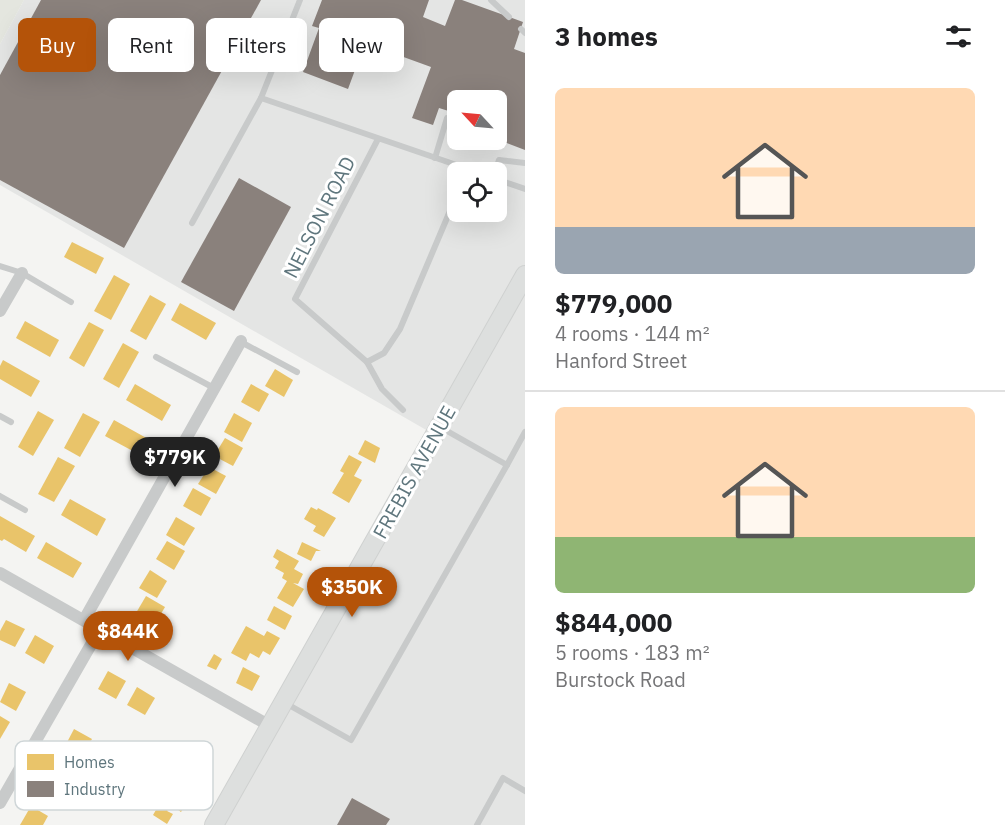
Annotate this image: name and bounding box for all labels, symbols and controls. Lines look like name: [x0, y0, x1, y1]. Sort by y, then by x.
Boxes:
chip: Buy: [18, 18, 96, 72]
chip: Rent: [108, 18, 194, 72]
chip: Filters: [206, 18, 307, 72]
chip: New: [319, 18, 404, 72]
text: 3 homes: [555, 19, 658, 53]
icon: filters: [942, 20, 975, 53]
north arrow: [447, 90, 507, 150]
map controls: [447, 90, 507, 222]
icon: home: [711, 127, 819, 235]
street label: NELSON ROAD: [277, 152, 361, 282]
button: locate: [447, 162, 507, 222]
text: $779,000: [555, 286, 672, 320]
text: 4 rooms · 144 m²: [555, 320, 710, 347]
text: Hanford Street: [555, 347, 687, 374]
street label: FREBIS AVENUE: [366, 401, 462, 543]
pin: $779K: [133, 437, 217, 488]
text: $779K: [144, 443, 206, 470]
icon: home: [711, 446, 819, 554]
pin: $350K: [310, 567, 394, 618]
text: $350K: [321, 573, 383, 600]
text: $844,000: [555, 605, 672, 639]
pin: $844K: [86, 611, 170, 662]
text: $844K: [97, 617, 159, 644]
text: 5 rooms · 183 m²: [555, 639, 710, 666]
text: Burstock Road: [555, 666, 686, 693]
legend: [15, 741, 213, 810]
text: Homes: [64, 752, 115, 772]
text: Industry: [64, 779, 125, 799]

